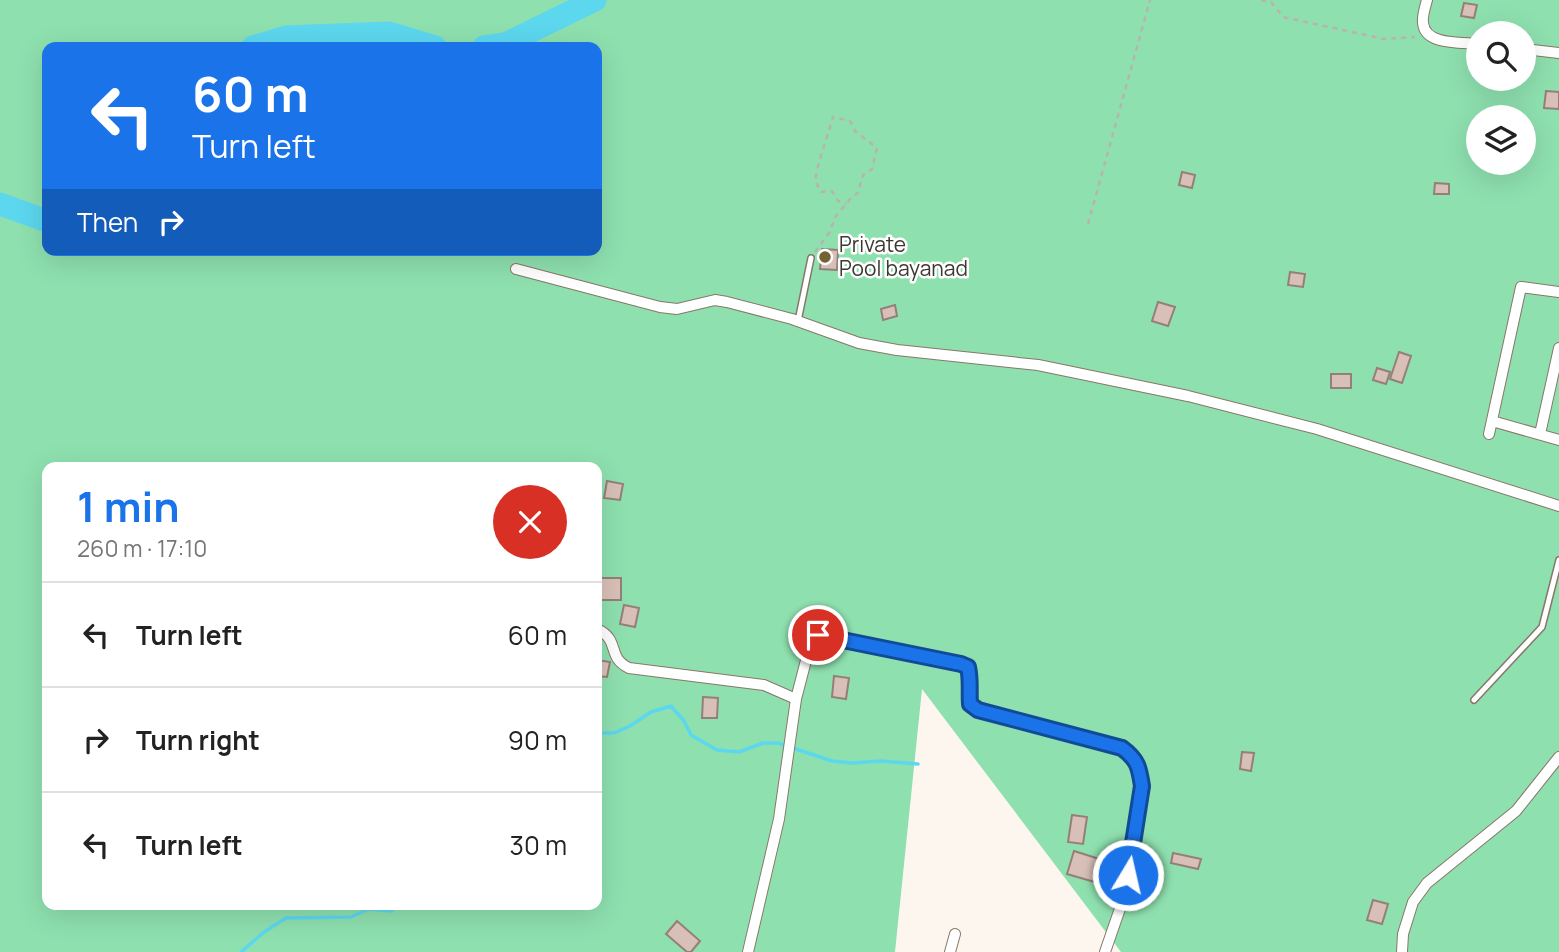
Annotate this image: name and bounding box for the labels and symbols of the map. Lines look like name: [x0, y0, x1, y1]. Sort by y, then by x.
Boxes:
place label: Private Pool bayanad: [839, 230, 968, 282]
marker: Private Pool bayanad: [817, 249, 833, 265]
pin: [788, 605, 848, 665]
position arrow: [1091, 838, 1165, 912]

